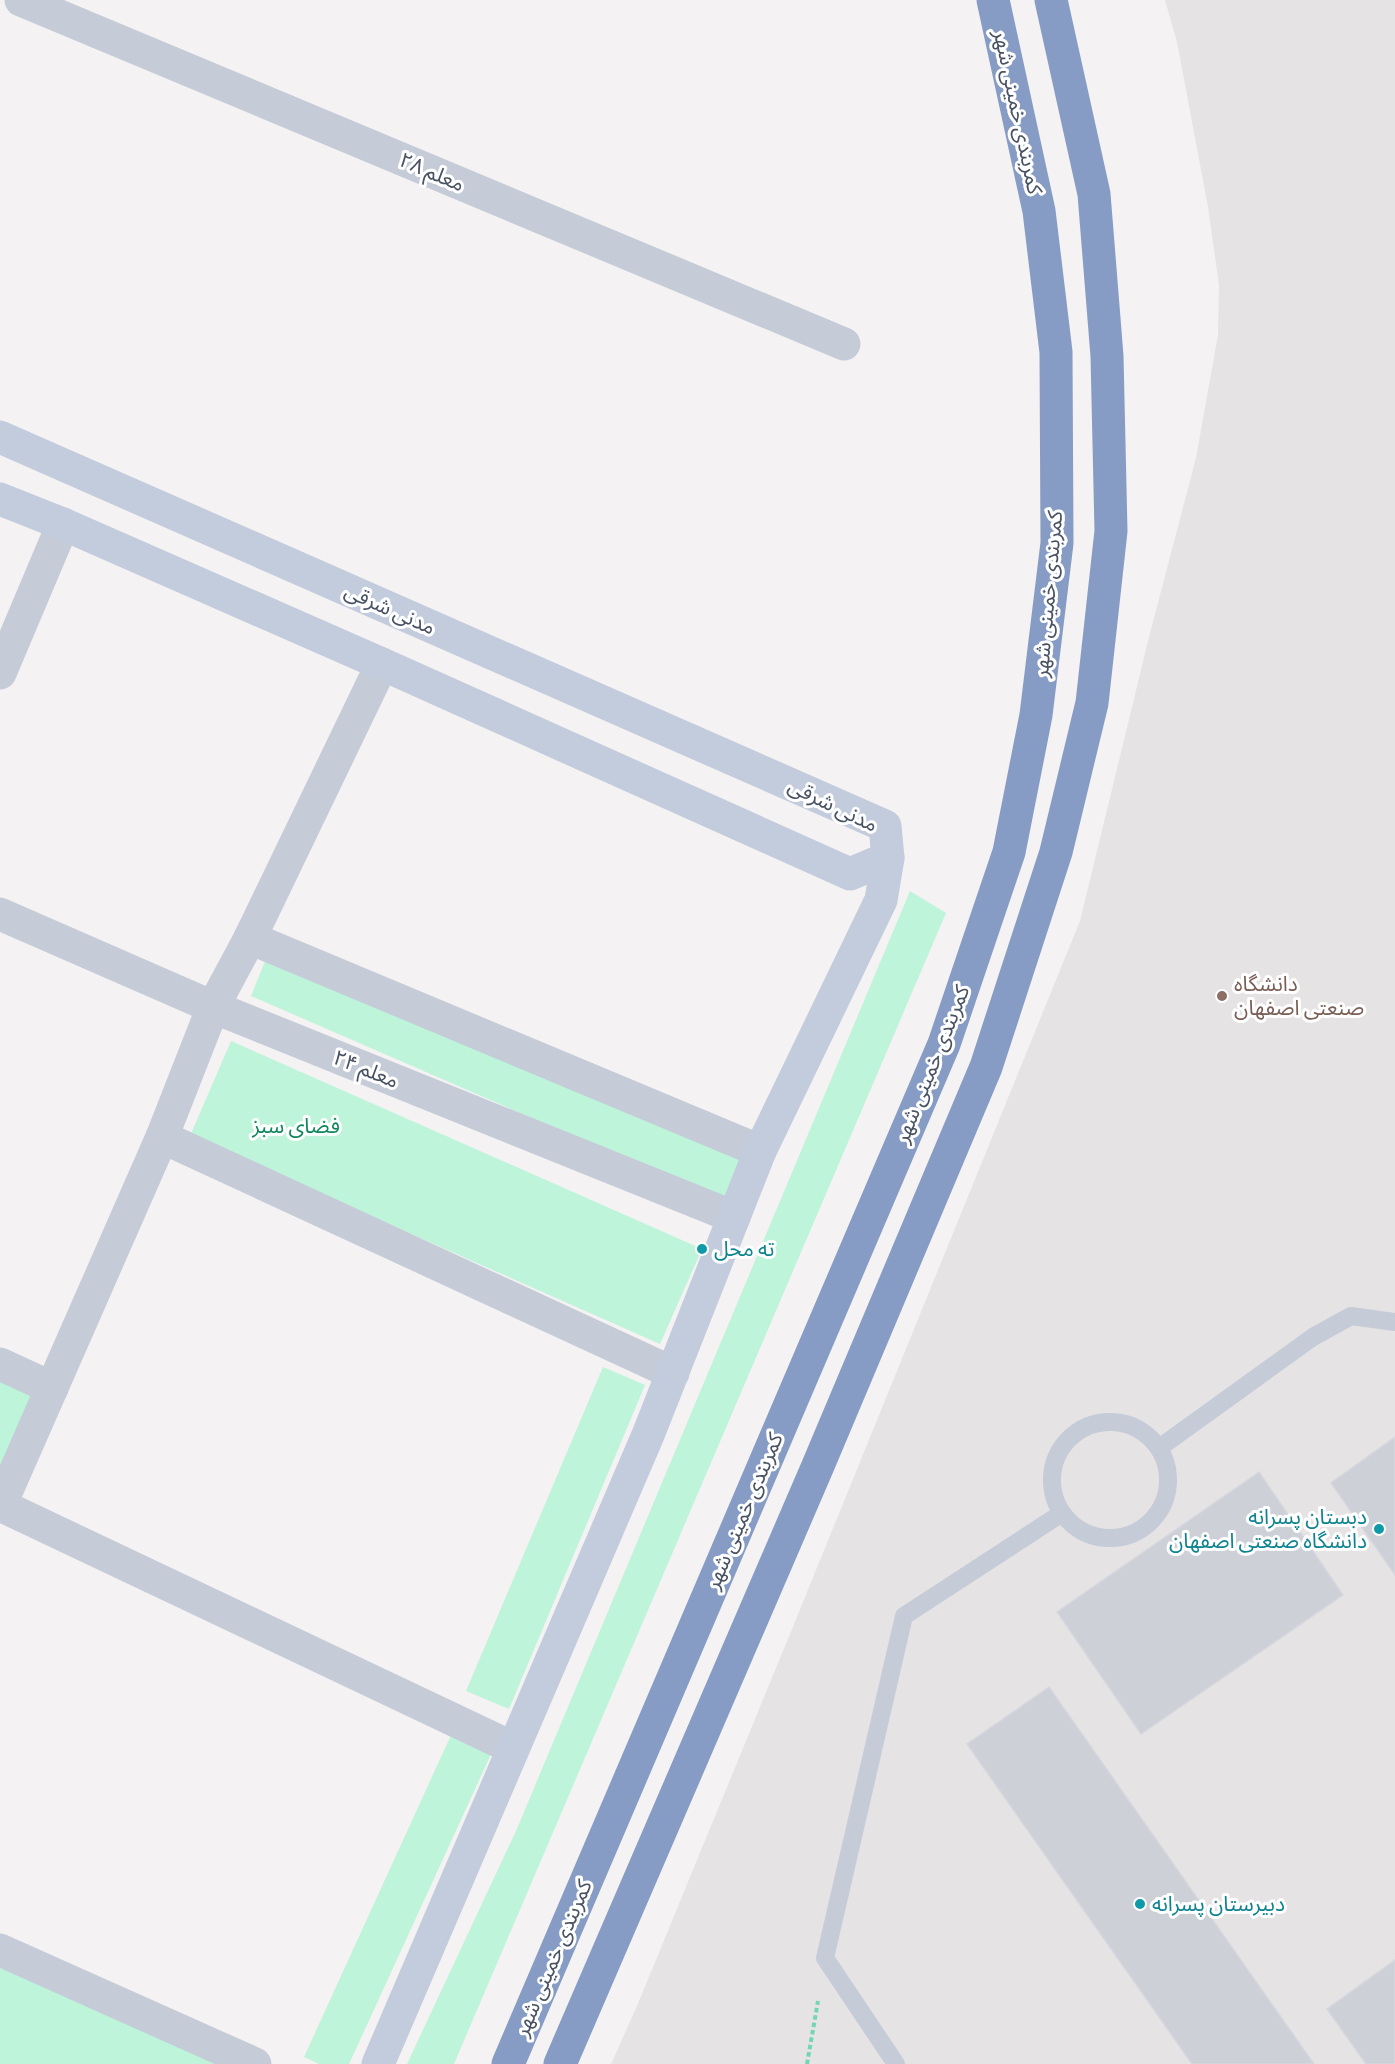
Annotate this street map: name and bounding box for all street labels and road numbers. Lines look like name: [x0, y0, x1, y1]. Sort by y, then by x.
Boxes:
street label: کمربندی خمینی شهر: [986, 26, 1050, 197]
street label: معلم ۲۸: [395, 145, 469, 199]
street label: کمربندی خمینی شهر: [1026, 509, 1070, 680]
street label: مدنی شرقی: [340, 576, 440, 642]
street label: مدنی شرقی: [783, 770, 883, 840]
street label: کمربندی خمینی شهر: [886, 981, 977, 1148]
street label: معلم ۲۴: [329, 1042, 403, 1096]
street label: کمربندی خمینی شهر: [697, 1428, 791, 1595]
street label: کمربندی خمینی شهر: [506, 1875, 600, 2042]

